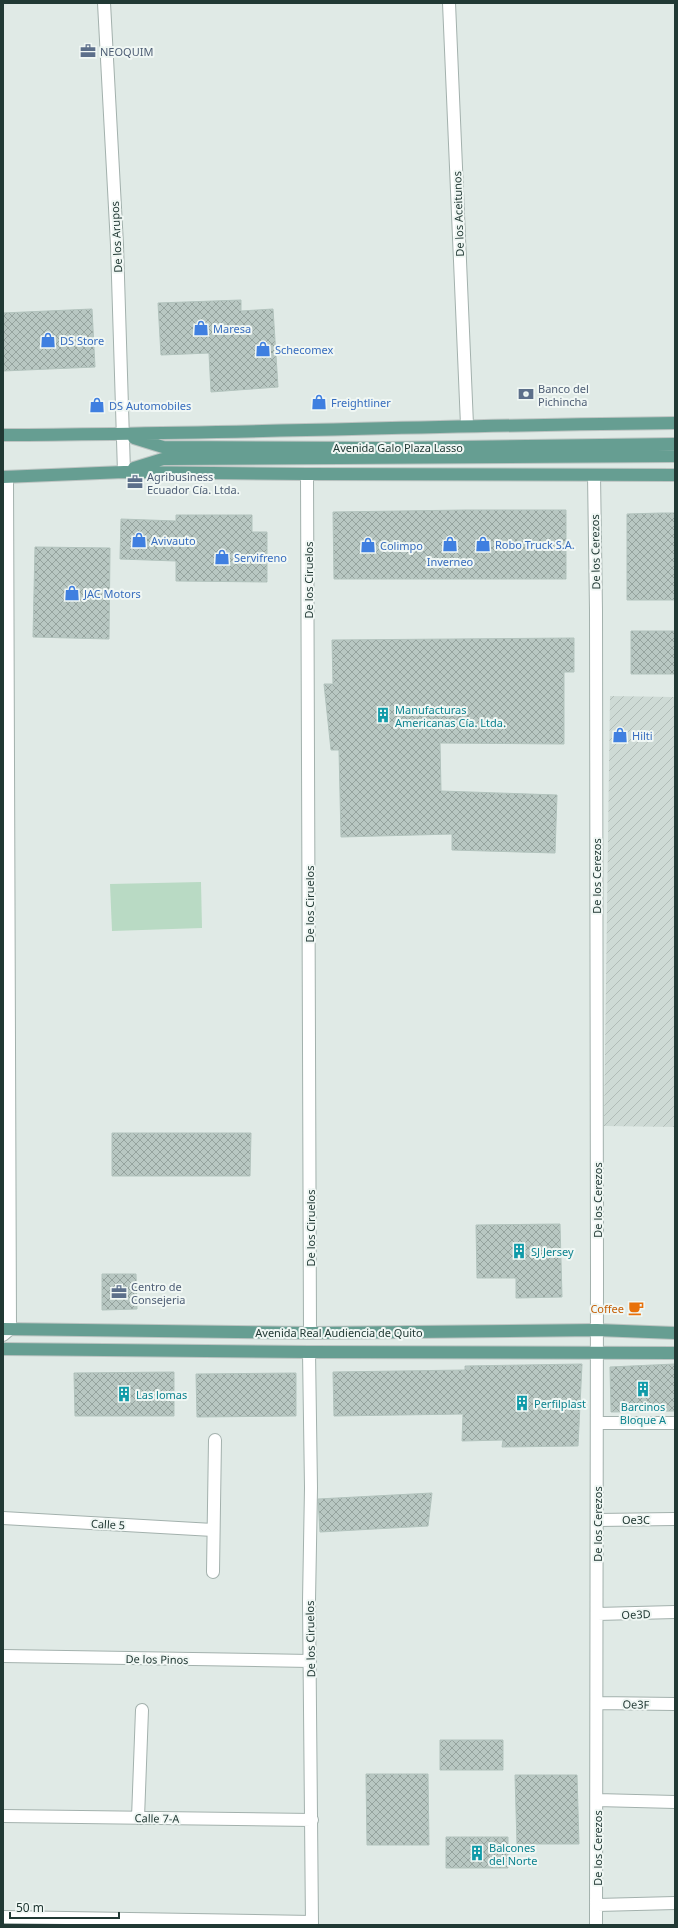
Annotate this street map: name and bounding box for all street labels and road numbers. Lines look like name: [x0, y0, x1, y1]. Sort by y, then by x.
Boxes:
street label: De los Aceitunos: [449, 171, 467, 257]
street label: De los Arupos: [107, 201, 125, 273]
street label: Avenida Galo Plaza Lasso: [333, 440, 463, 455]
street label: De los Cerezos: [587, 514, 603, 590]
street label: De los Ciruelos: [301, 542, 316, 618]
street label: De los Cerezos: [589, 838, 604, 914]
street label: De los Ciruelos: [302, 866, 317, 942]
street label: De los Cerezos: [590, 1162, 605, 1238]
street label: De los Ciruelos: [303, 1190, 318, 1266]
street label: Avenida Real Audiencia de Quito: [255, 1325, 423, 1340]
street label: De los Cerezos: [590, 1486, 605, 1562]
street label: Oe3C: [622, 1512, 650, 1527]
street label: Calle 5: [91, 1516, 125, 1532]
street label: De los Ciruelos: [302, 1600, 318, 1678]
street label: Oe3D: [621, 1606, 651, 1622]
street label: De los Pinos: [125, 1651, 189, 1667]
street label: Oe3F: [622, 1696, 650, 1712]
street label: Calle 7-A: [135, 1810, 180, 1826]
street label: De los Cerezos: [590, 1810, 605, 1886]

